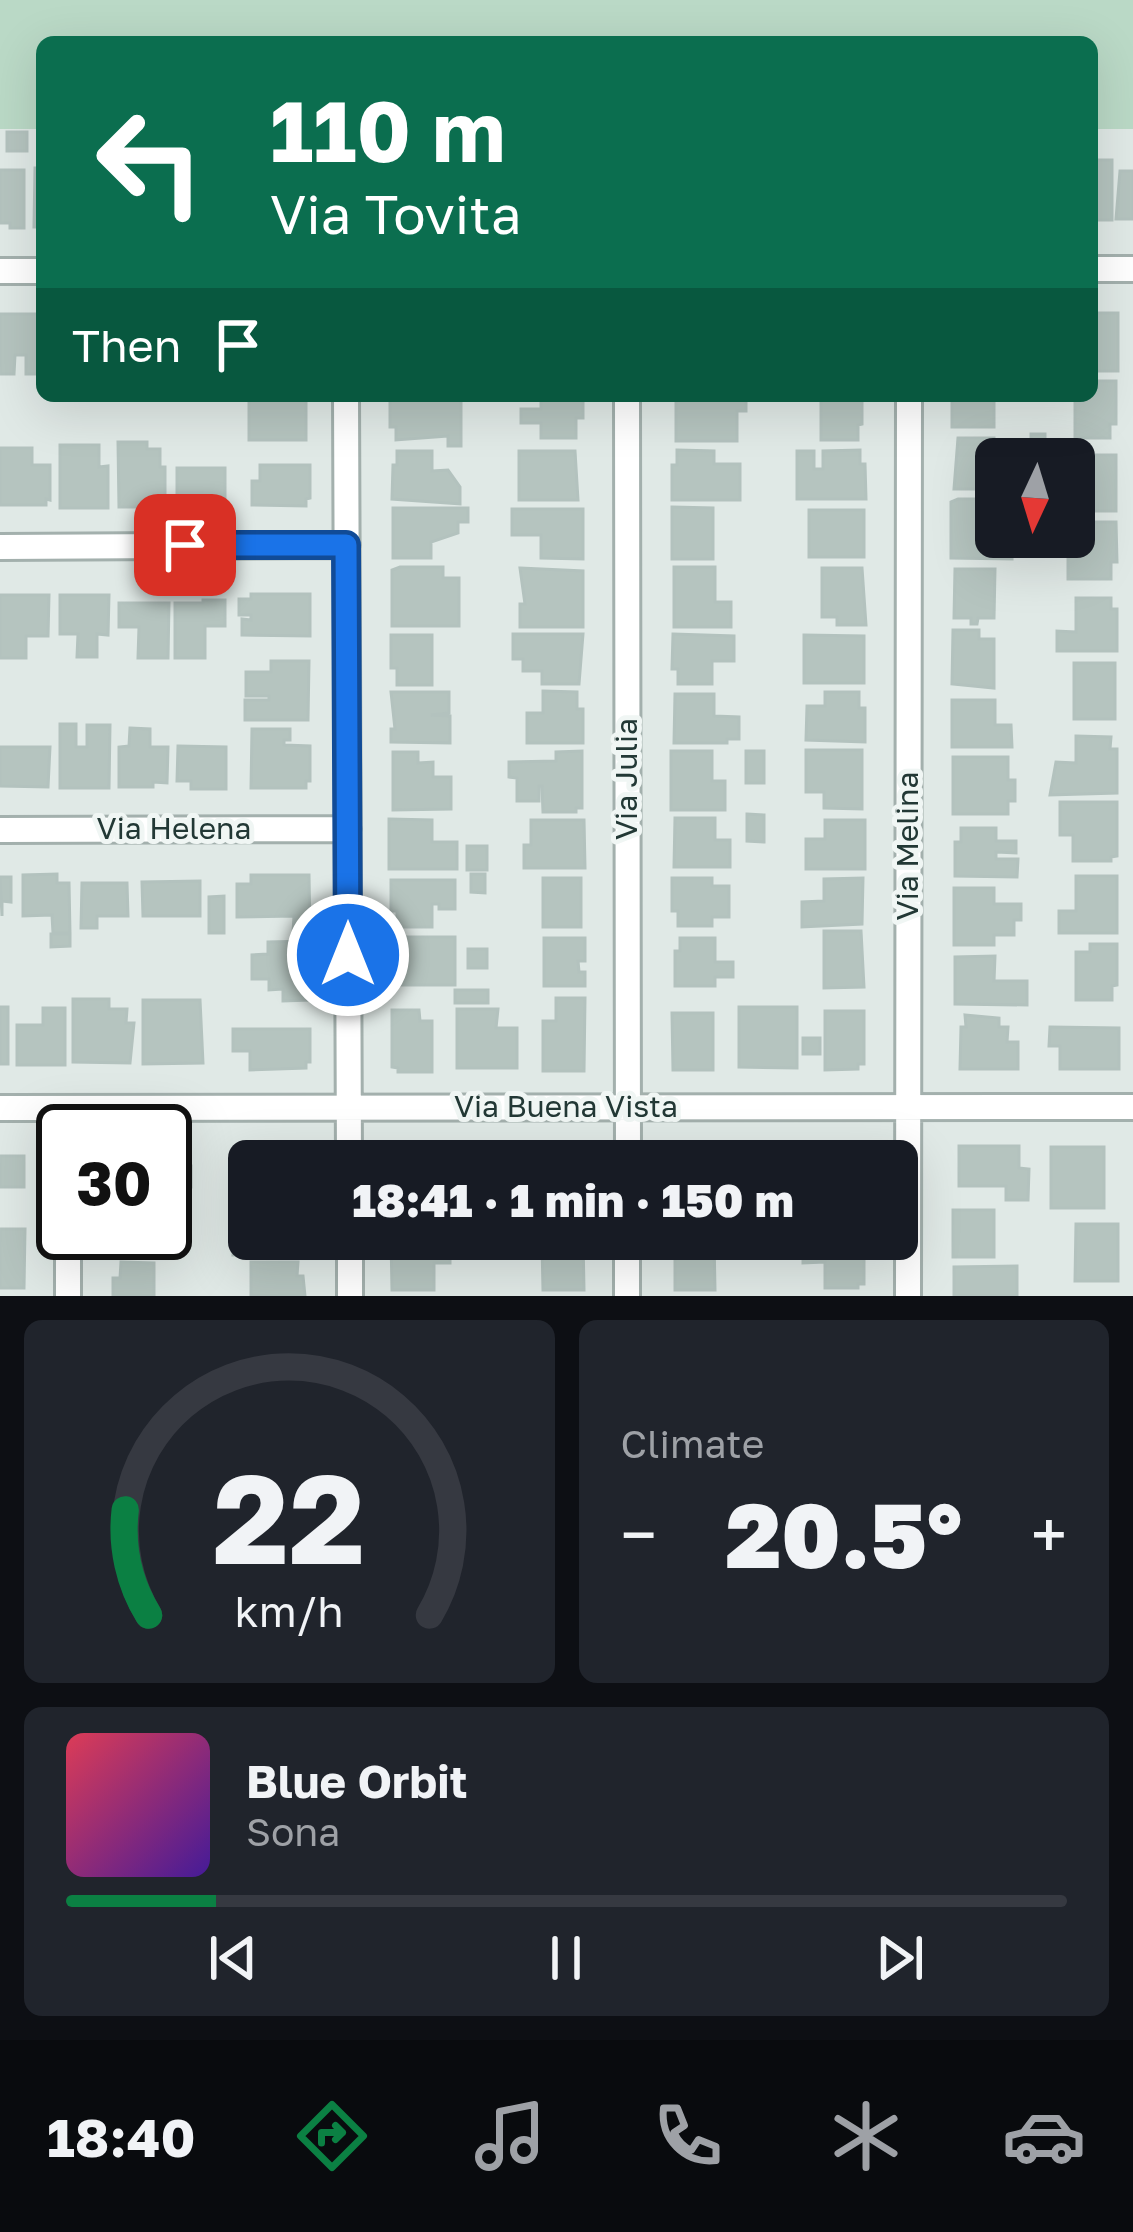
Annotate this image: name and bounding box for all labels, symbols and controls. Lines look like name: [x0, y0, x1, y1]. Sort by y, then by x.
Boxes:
text: 110 m: [270, 80, 506, 180]
icon: left: [72, 84, 228, 240]
text: Via Tovita: [270, 181, 521, 246]
icon: arrive: [205, 312, 271, 378]
text: Then: [72, 318, 181, 372]
north arrow: [975, 438, 1095, 558]
map controls: [975, 438, 1095, 558]
pin: [134, 494, 236, 596]
icon: arrive: [152, 512, 218, 578]
street label: Via Julia: [608, 718, 644, 840]
street label: Via Melina: [889, 772, 925, 920]
street label: Via Helena: [97, 810, 251, 846]
position arrow: [285, 892, 411, 1018]
street label: Via Buena Vista: [454, 1088, 678, 1124]
speed limit sign: 30: [36, 1104, 192, 1260]
text: 18:41 · 1 min · 150 m: [352, 1173, 794, 1227]
text: Climate: [621, 1420, 764, 1467]
text: 22: [213, 1442, 365, 1591]
text: 20.5°: [725, 1480, 962, 1588]
text: −: [621, 1494, 657, 1574]
text: +: [1031, 1494, 1067, 1574]
text: km/h: [235, 1584, 344, 1635]
text: Blue Orbit: [246, 1754, 468, 1808]
text: Sona: [246, 1808, 340, 1855]
icon: previous: [200, 1925, 266, 1991]
icon: pause: [533, 1925, 599, 1991]
icon: next: [867, 1925, 933, 1991]
icon: directions: [290, 2094, 374, 2178]
icon: music: [468, 2094, 552, 2178]
icon: phone: [646, 2094, 730, 2178]
icon: climate: [824, 2094, 908, 2178]
icon: car: [1002, 2094, 1086, 2178]
text: 18:40: [47, 2104, 196, 2169]

